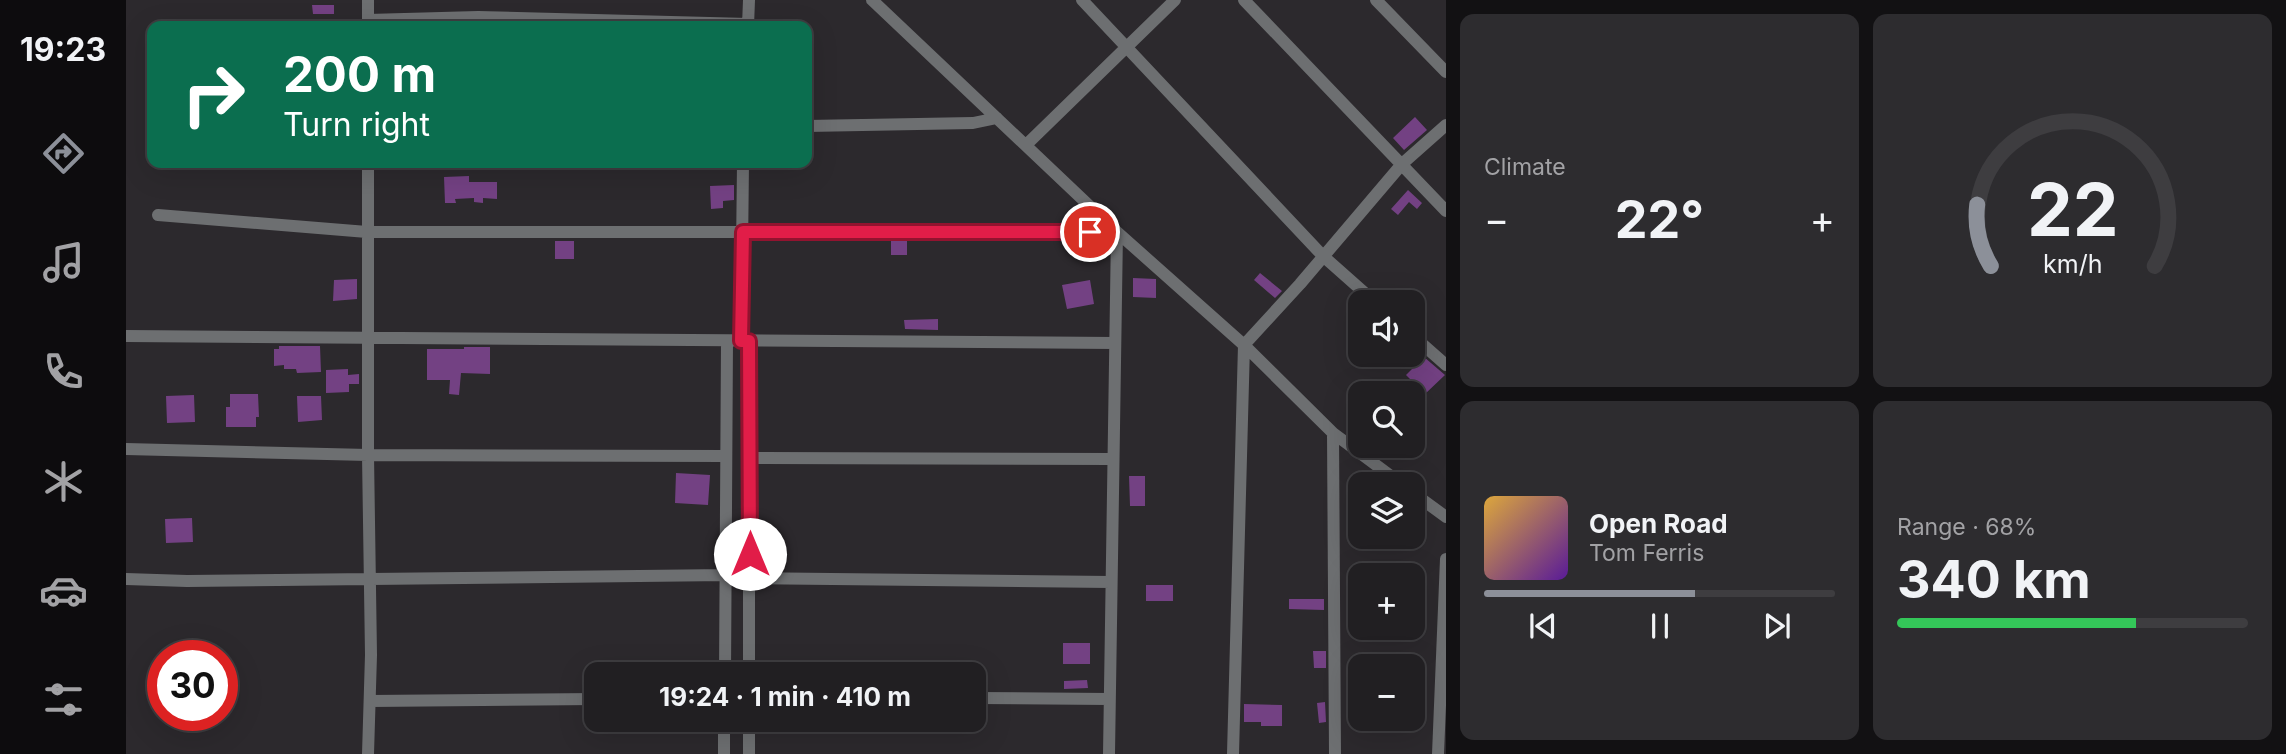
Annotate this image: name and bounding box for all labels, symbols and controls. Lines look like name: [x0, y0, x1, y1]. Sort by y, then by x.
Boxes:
text: 19:23: [20, 30, 106, 69]
text: 200 m: [283, 45, 436, 104]
icon: right: [168, 49, 259, 140]
text: Turn right: [283, 105, 430, 144]
icon: directions: [39, 129, 88, 178]
text: Climate: [1484, 153, 1566, 181]
text: 22: [2027, 166, 2118, 255]
text: 22°: [1615, 188, 1704, 251]
text: −: [1484, 196, 1509, 242]
text: +: [1810, 196, 1835, 242]
pin: [1060, 202, 1120, 262]
icon: arrive: [1071, 213, 1109, 251]
icon: music: [39, 238, 88, 287]
text: km/h: [2043, 249, 2102, 279]
map controls: [1348, 290, 1425, 731]
button: sound: [1348, 290, 1425, 367]
icon: phone: [39, 347, 88, 396]
button: search: [1348, 381, 1425, 458]
icon: climate: [39, 457, 88, 506]
button: layers: [1348, 472, 1425, 549]
text: Open Road: [1589, 508, 1728, 539]
text: Range · 68%: [1897, 513, 2036, 541]
position arrow: [713, 517, 787, 591]
text: Tom Ferris: [1589, 539, 1704, 567]
text: 340 km: [1897, 548, 2091, 611]
button: +: [1348, 563, 1425, 640]
icon: car: [39, 566, 88, 615]
icon: previous: [1524, 607, 1562, 645]
icon: pause: [1641, 607, 1679, 645]
icon: next: [1758, 607, 1796, 645]
speed limit sign: 30: [147, 640, 238, 731]
button: −: [1348, 654, 1425, 731]
icon: filters: [39, 675, 88, 724]
text: 19:24 · 1 min · 410 m: [659, 681, 911, 712]

